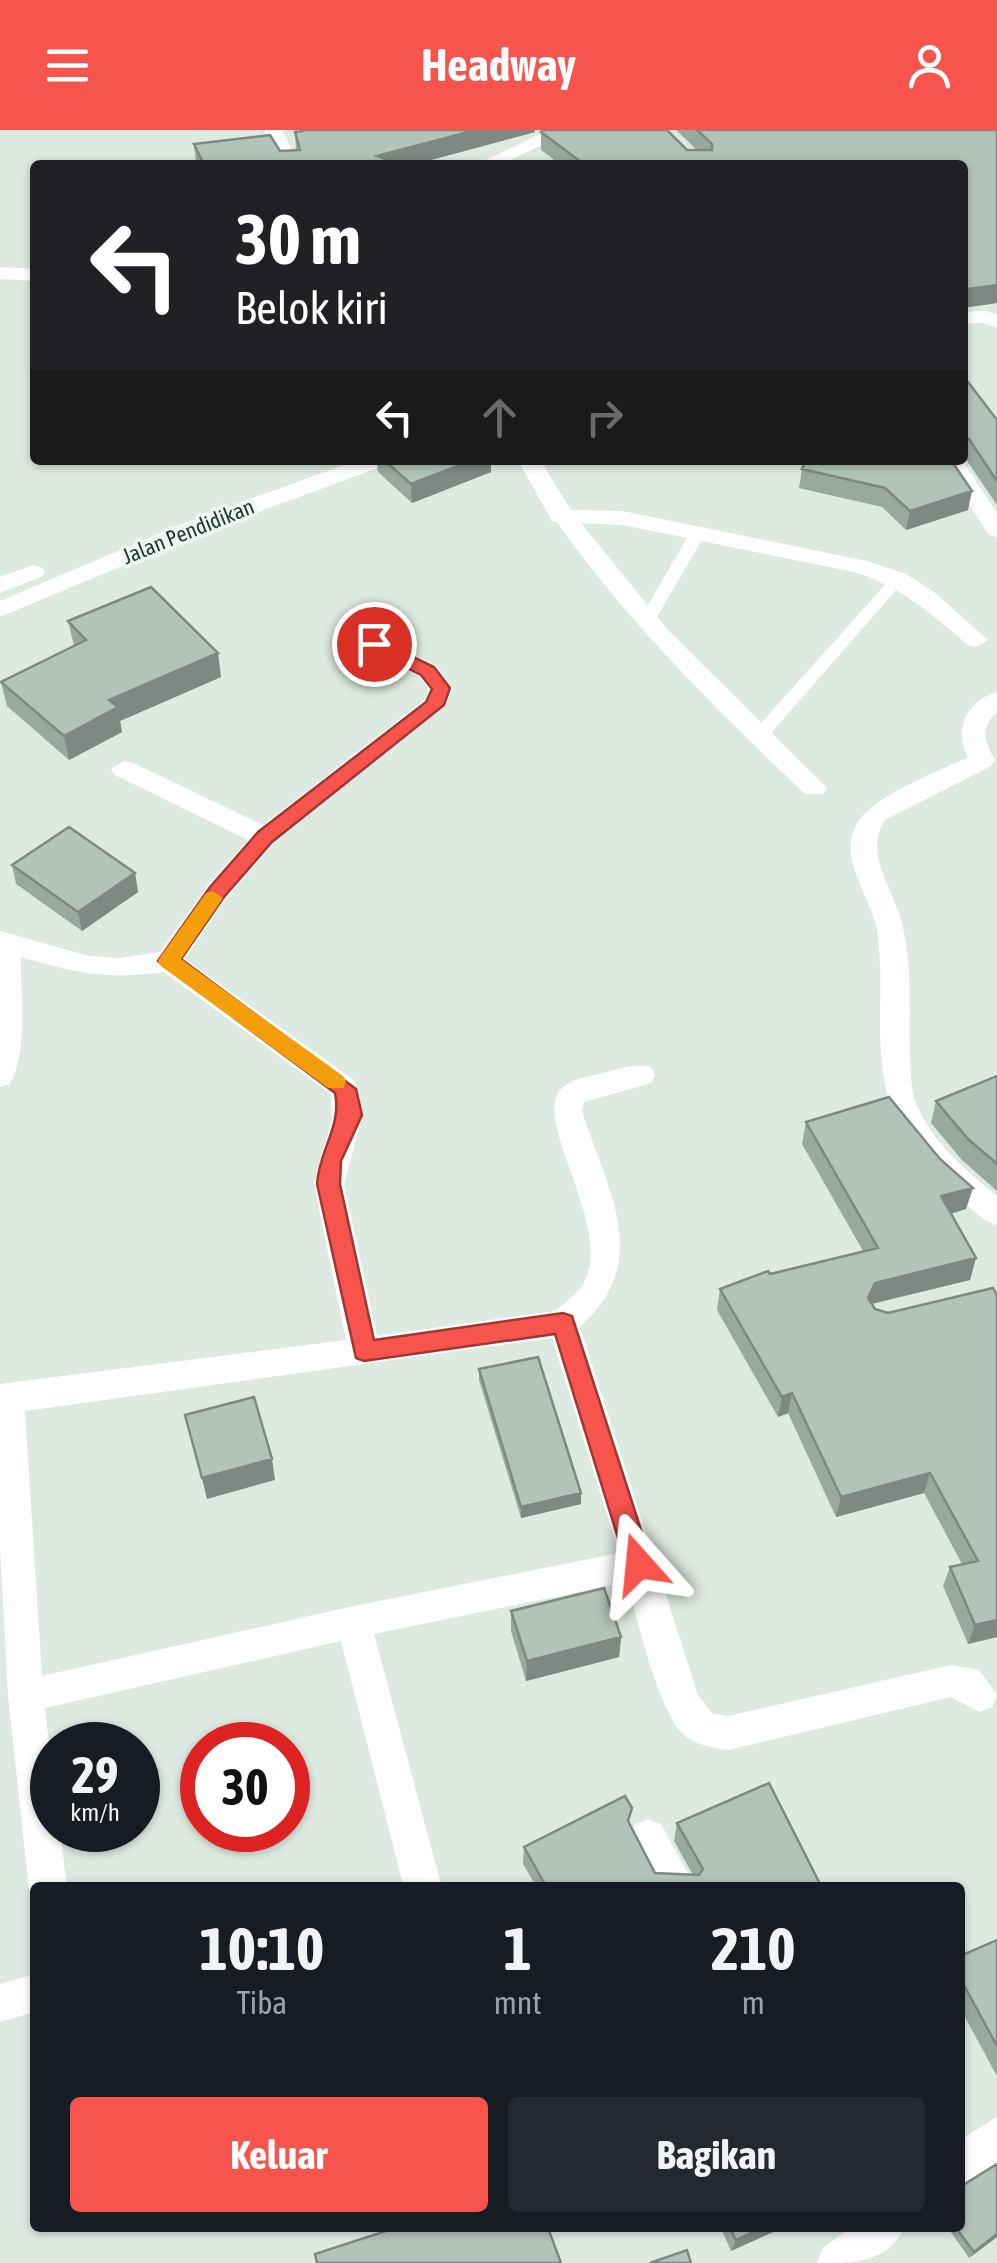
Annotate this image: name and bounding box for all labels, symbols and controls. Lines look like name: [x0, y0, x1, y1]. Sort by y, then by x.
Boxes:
icon: menu: [40, 38, 95, 93]
icon: person: [902, 38, 957, 93]
text: Headway: [421, 39, 576, 91]
text: 30 m: [235, 199, 361, 279]
icon: left: [70, 200, 200, 330]
text: Belok kiri: [235, 282, 388, 334]
icon: left: [367, 390, 422, 445]
icon: ahead: [472, 390, 527, 445]
icon: right: [577, 390, 632, 445]
street label: Jalan Pendidikan: [118, 493, 258, 569]
pin: [332, 602, 417, 687]
icon: arrive: [347, 617, 402, 672]
position arrow: [587, 1512, 691, 1616]
speed limit sign: 30: [180, 1722, 310, 1852]
text: 29: [71, 1746, 118, 1804]
text: km/h: [70, 1798, 120, 1826]
text: 10:10: [199, 1914, 324, 1983]
text: 1: [503, 1914, 532, 1983]
text: 210: [711, 1914, 795, 1983]
text: Tiba: [236, 1984, 287, 2021]
text: mnt: [494, 1984, 541, 2021]
text: m: [742, 1984, 765, 2021]
button: Keluar: [70, 2097, 488, 2212]
button: Bagikan: [508, 2097, 925, 2212]

